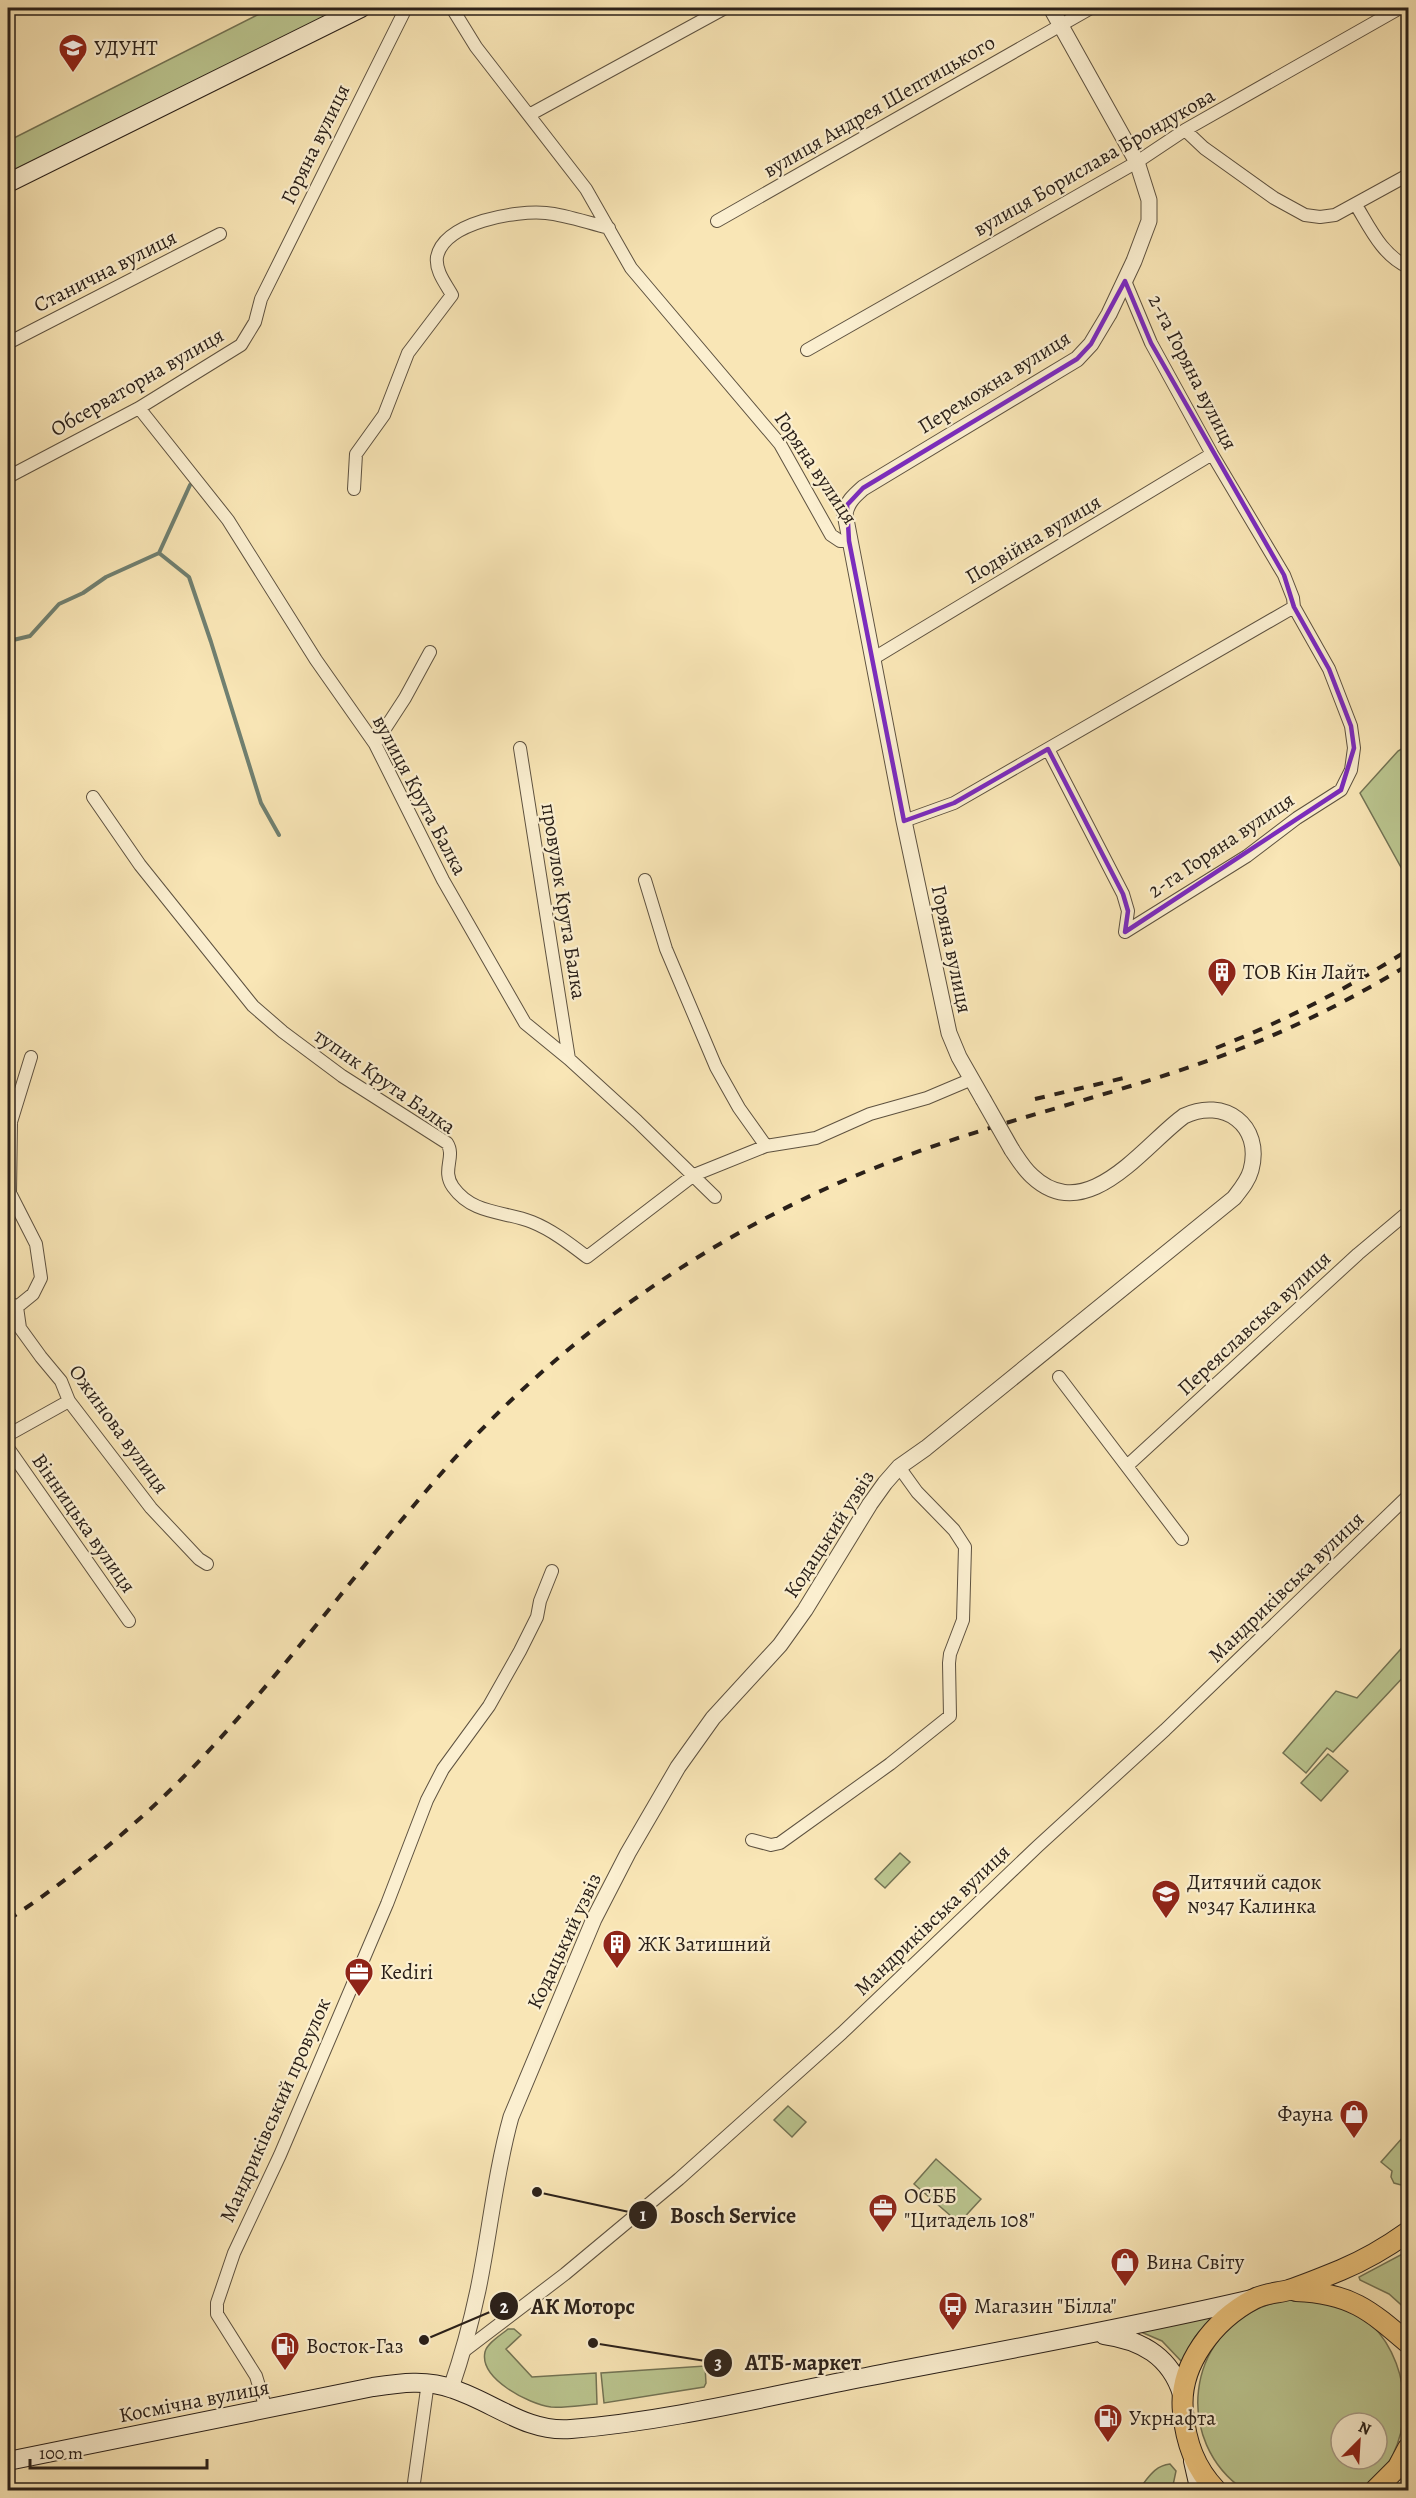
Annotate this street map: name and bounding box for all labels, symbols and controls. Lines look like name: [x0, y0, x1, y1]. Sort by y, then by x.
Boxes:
street label: вулиця Андрея Шептицького: [758, 28, 1000, 184]
school or university icon: УДУНТ: [57, 32, 89, 74]
place label: УДУНТ: [94, 34, 158, 62]
street label: Горяна вулиця: [274, 79, 356, 209]
street label: вулиця Борислава Брондукова: [968, 81, 1220, 243]
street label: Станична вулиця: [29, 223, 181, 319]
street label: 2-га Горяна вулиця: [1142, 289, 1244, 455]
street label: Обсерваторна вулиця: [45, 321, 229, 443]
street label: Переможна вулиця: [912, 324, 1076, 440]
street label: Горяна вулиця: [768, 406, 864, 530]
street label: Подвійна вулиця: [960, 487, 1106, 591]
street label: вулиця Крута Балка: [366, 710, 474, 880]
street label: 2-га Горяна вулиця: [1142, 786, 1300, 904]
street label: провулок Крута Балка: [535, 801, 593, 1001]
street label: Горяна вулиця: [925, 882, 979, 1016]
building icon: ТОВ Кін Лайт: [1206, 956, 1238, 998]
place label: ТОВ Кін Лайт: [1243, 958, 1366, 986]
street label: тупик Крута Балка: [308, 1022, 462, 1141]
street label: Переяславська вулиця: [1171, 1244, 1337, 1402]
street label: Ожинова вулиця: [63, 1359, 175, 1499]
street label: Вінницька вулиця: [25, 1448, 143, 1598]
street label: Кодацький узвіз: [777, 1465, 881, 1603]
street label: Мандриківська вулиця: [1202, 1505, 1370, 1669]
street label: Мандриківська вулиця: [848, 1838, 1016, 2002]
street label: Кодацький узвіз: [520, 1868, 608, 2014]
place label: Дитячий садок №347 Калинка: [1187, 1868, 1322, 1920]
school or university icon: Дитячий садок №347 Калинка: [1150, 1878, 1182, 1920]
building icon: ЖК Затишний: [601, 1928, 633, 1970]
place label: ЖК Затишний: [638, 1930, 771, 1958]
office icon: Kediri: [343, 1956, 375, 1998]
place label: Kediri: [380, 1958, 433, 1986]
street label: Мандриківський провулок: [213, 1993, 337, 2227]
shop icon: Фауна: [1338, 2098, 1370, 2140]
place label: Фауна: [1278, 2100, 1333, 2128]
place label: ОСББ "Цитадель 108": [904, 2182, 1035, 2234]
office icon: ОСББ "Цитадель 108": [867, 2192, 899, 2234]
callout: Bosch Service: [628, 2195, 808, 2235]
text: Bosch Service: [670, 2201, 796, 2231]
text: 1: [640, 2203, 647, 2227]
shop icon: Вина Світу: [1109, 2246, 1141, 2288]
place label: Вина Світу: [1146, 2248, 1245, 2276]
callout: АК Моторс: [489, 2286, 647, 2326]
bus stop icon: Магазин "Білла": [937, 2290, 969, 2332]
text: АК Моторс: [530, 2292, 635, 2322]
place label: Магазин "Білла": [974, 2292, 1117, 2320]
text: 2: [500, 2295, 509, 2319]
fuel station icon: Восток-Газ: [269, 2330, 301, 2372]
place label: Восток-Газ: [306, 2332, 403, 2360]
callout: АТБ-маркет: [703, 2343, 873, 2383]
text: АТБ-маркет: [744, 2348, 861, 2378]
text: 3: [714, 2351, 722, 2375]
street label: Космічна вулиця: [116, 2373, 272, 2429]
fuel station icon: Укрнафта: [1092, 2402, 1124, 2444]
place label: Укрнафта: [1129, 2404, 1216, 2432]
north arrow: [1329, 2411, 1389, 2471]
text: N: [1355, 2416, 1375, 2441]
scale bar: [30, 2432, 207, 2470]
text: 100 m: [39, 2441, 83, 2465]

